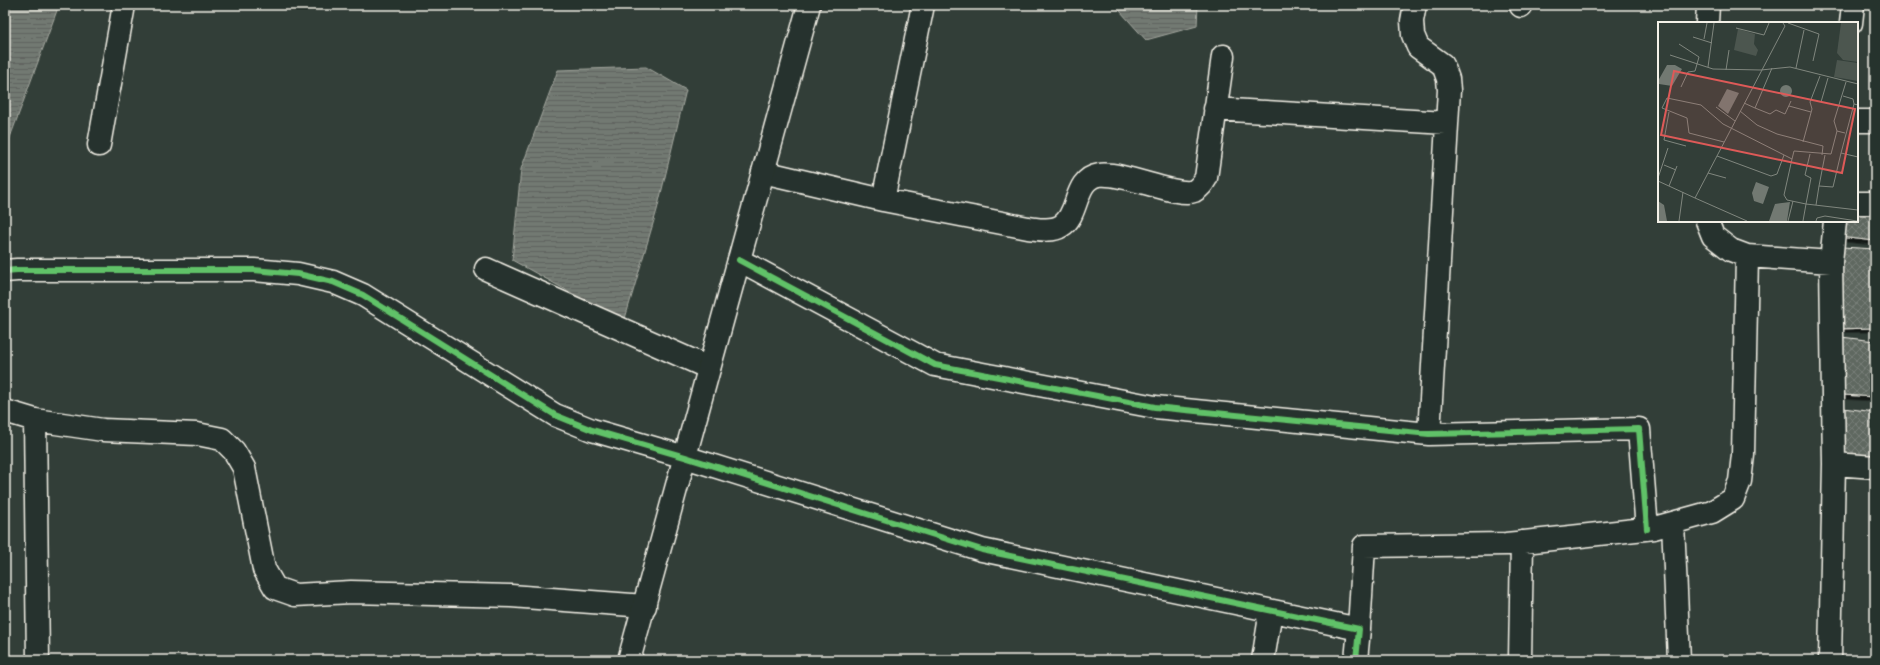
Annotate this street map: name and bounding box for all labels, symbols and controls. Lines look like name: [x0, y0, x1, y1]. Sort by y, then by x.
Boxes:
inset map: [1658, 22, 1858, 222]

